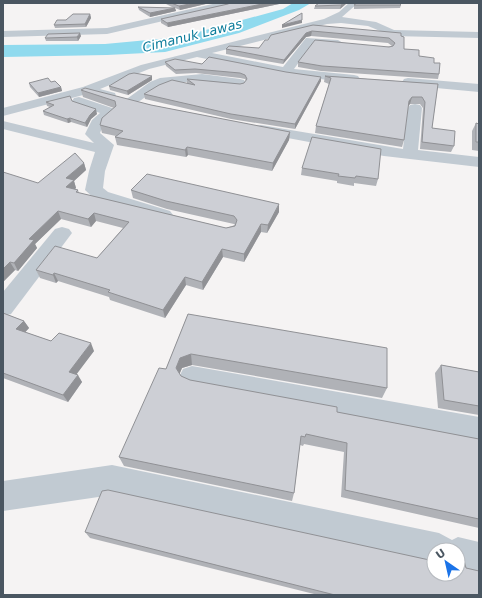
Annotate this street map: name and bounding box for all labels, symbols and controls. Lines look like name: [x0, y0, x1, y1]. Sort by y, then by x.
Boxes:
water label: Cimanuk Lawas: [141, 16, 244, 55]
north arrow: [426, 542, 466, 582]
text: U: [433, 546, 448, 562]

